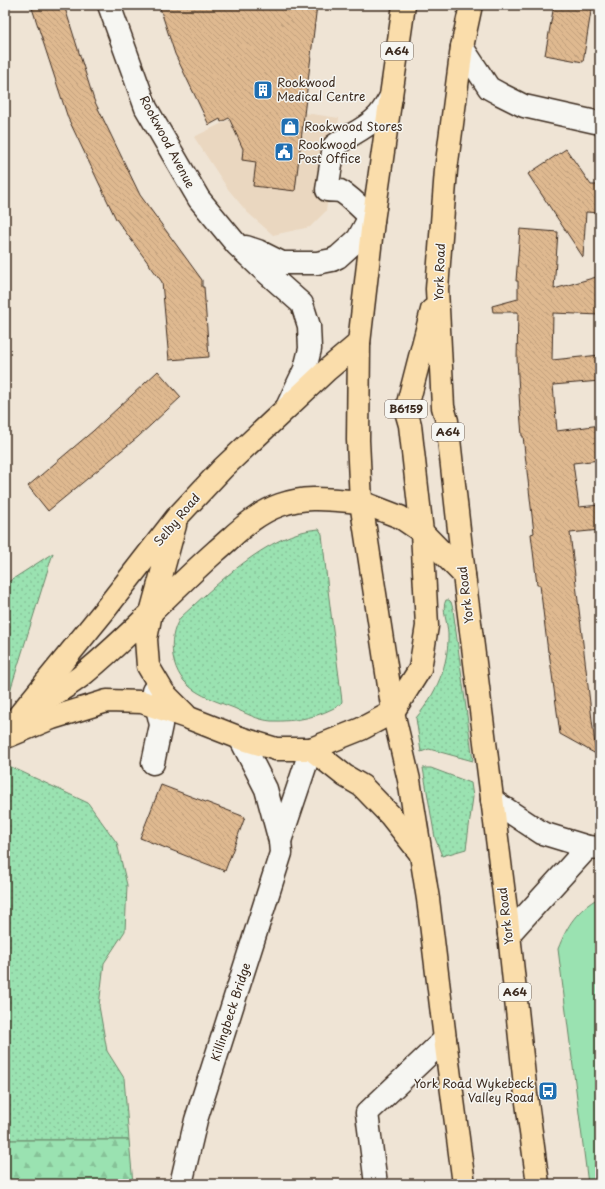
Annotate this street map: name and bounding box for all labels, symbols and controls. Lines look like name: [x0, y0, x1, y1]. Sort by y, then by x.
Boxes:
road number: A64: [381, 42, 413, 60]
place label: Rookwood Medical Centre: [277, 73, 365, 105]
building icon: Rookwood Medical Centre: [252, 79, 274, 101]
street label: Rookwood Avenue: [136, 92, 200, 192]
shop icon: Rookwood Stores: [279, 116, 301, 138]
place label: Rookwood Stores: [304, 117, 403, 135]
place label: Rookwood Post Office: [298, 135, 361, 167]
public building icon: Rookwood Post Office: [273, 141, 295, 163]
street label: York Road: [429, 243, 449, 301]
road number: B6159: [385, 400, 427, 418]
road number: A64: [432, 423, 464, 441]
street label: Selby Road: [149, 489, 204, 550]
street label: York Road: [453, 565, 477, 625]
street label: York Road: [493, 886, 517, 946]
street label: Killingbeck Bridge: [206, 960, 255, 1063]
road number: A64: [499, 983, 531, 1001]
place label: York Road Wykebeck Valley Road: [414, 1074, 534, 1106]
bus stop icon: York Road Wykebeck Valley Road: [537, 1080, 559, 1102]

